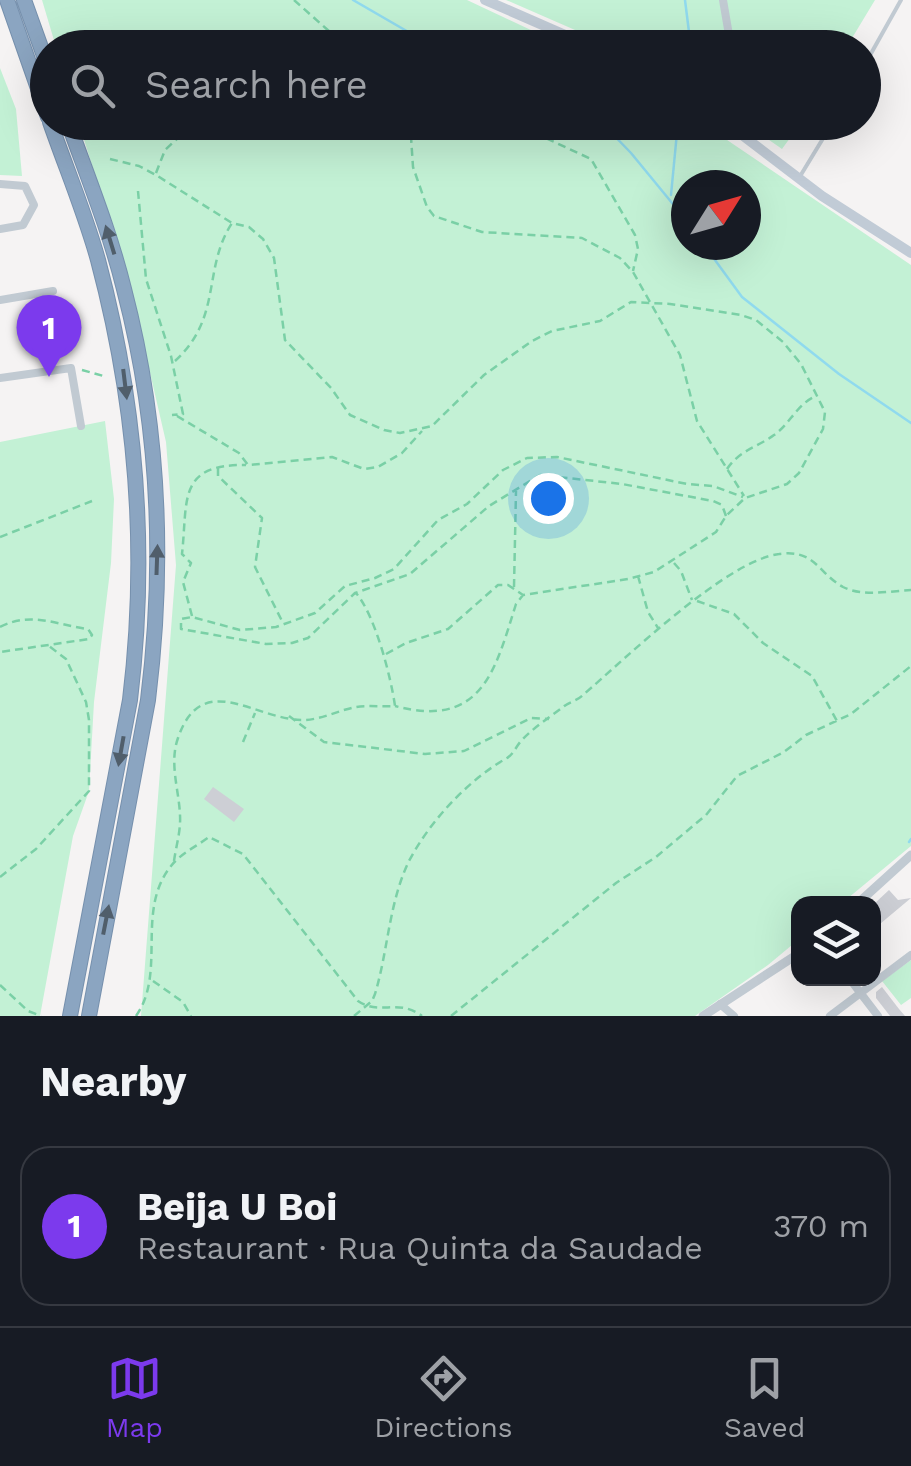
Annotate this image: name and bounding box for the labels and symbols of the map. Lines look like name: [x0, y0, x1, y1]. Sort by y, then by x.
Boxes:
north arrow: [671, 170, 761, 260]
one-way arrow: [102, 224, 117, 254]
pin: 1: [17, 294, 82, 377]
one-way arrow: [117, 368, 133, 400]
your location: [523, 473, 574, 524]
one-way arrow: [149, 543, 165, 575]
one-way arrow: [113, 736, 128, 767]
one-way arrow: [99, 904, 115, 935]

